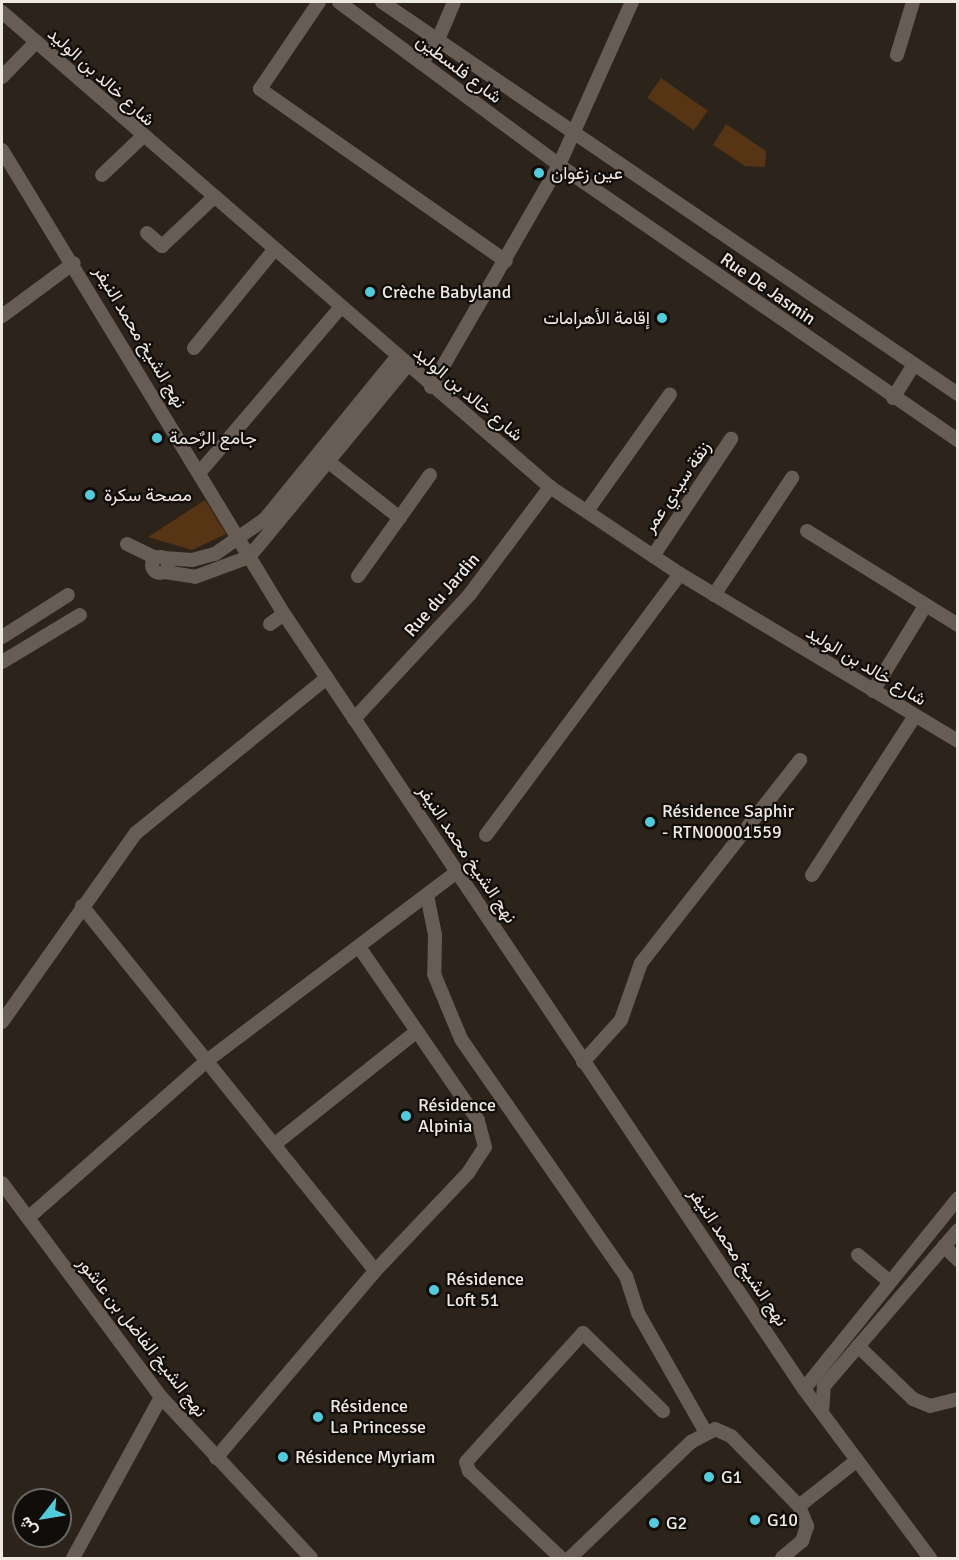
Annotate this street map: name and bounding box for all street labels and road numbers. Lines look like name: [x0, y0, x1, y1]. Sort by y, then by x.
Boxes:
street label: شارع خالد بن الوليد: [43, 23, 159, 131]
street label: شارع فلسطين: [412, 30, 506, 108]
street label: Rue De Jasmin: [716, 248, 820, 330]
street label: نهج الشيخ محمد النيفر: [89, 262, 191, 412]
street label: شارع خالد بن الوليد: [409, 342, 527, 446]
street label: زنقة سيدي عمر: [638, 437, 716, 537]
street label: Rue du Jardin: [400, 549, 484, 641]
street label: شارع خالد بن الوليد: [802, 622, 930, 710]
street label: نهج الشيخ محمد النيفر: [413, 781, 521, 927]
street label: نهج الشيخ محمد النيفر: [684, 1184, 792, 1330]
street label: نهج الشيخ الفاضل بن عاشور: [73, 1252, 211, 1422]

